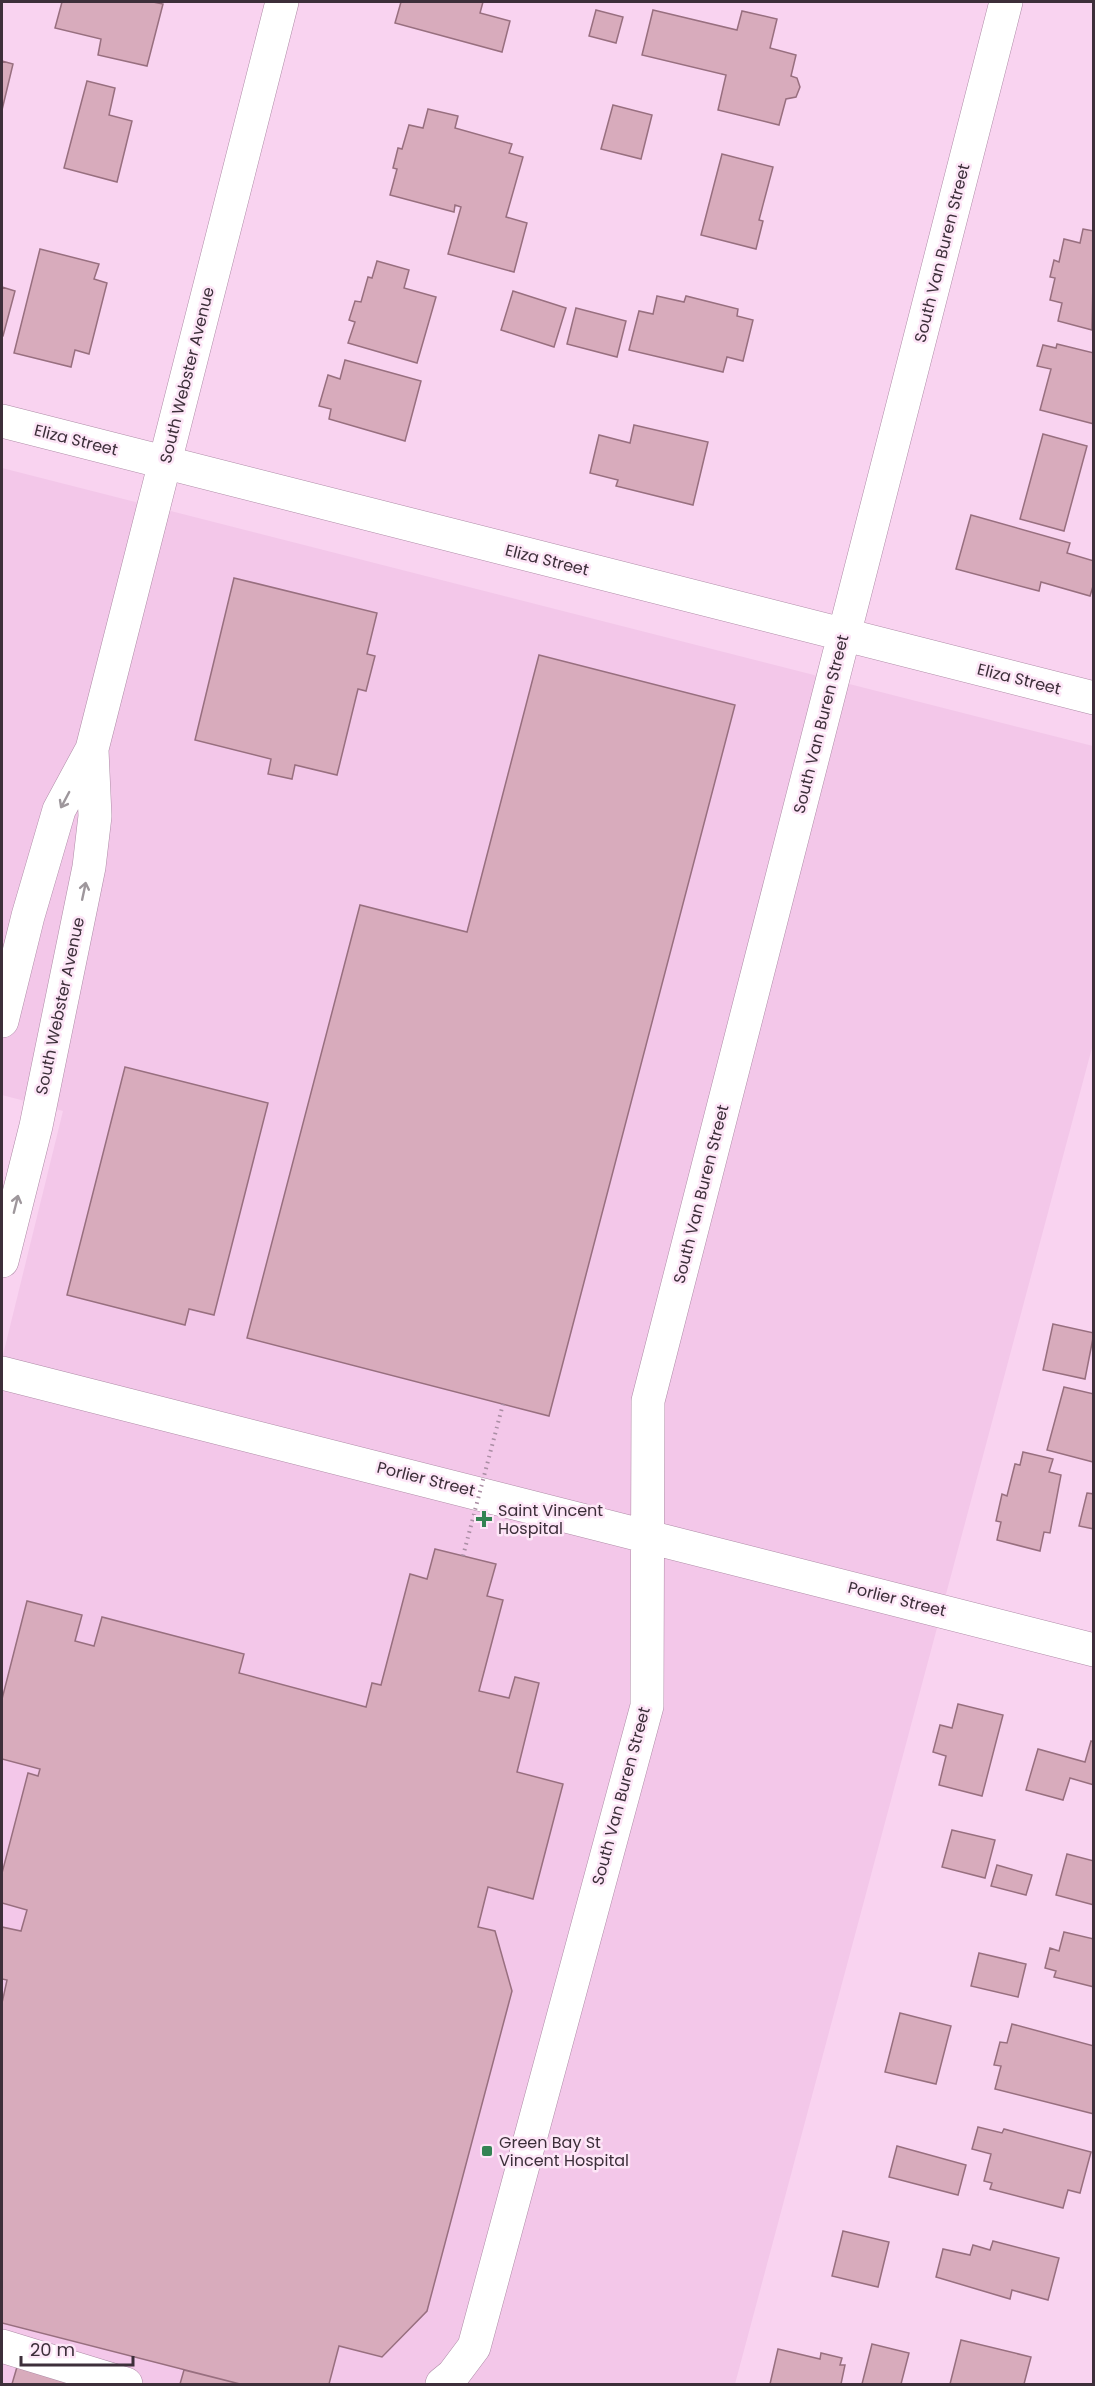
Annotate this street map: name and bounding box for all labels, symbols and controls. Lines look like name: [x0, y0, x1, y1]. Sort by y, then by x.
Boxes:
street label: South Van Buren Street: [909, 161, 975, 345]
street label: South Webster Avenue: [154, 284, 220, 466]
street label: Eliza Street: [32, 419, 120, 462]
street label: Eliza Street: [503, 539, 591, 582]
street label: South Van Buren Street: [788, 632, 854, 816]
street label: Eliza Street: [975, 658, 1063, 701]
one-way arrow: [58, 791, 70, 809]
one-way arrow: [79, 881, 90, 901]
street label: South Webster Avenue: [30, 915, 90, 1097]
street label: South Van Buren Street: [668, 1102, 734, 1286]
one-way arrow: [11, 1195, 22, 1214]
street label: Porlier Street: [375, 1456, 478, 1502]
place label: Saint Vincent Hospital: [498, 1499, 603, 1540]
marker: Saint Vincent Hospital: [475, 1510, 493, 1528]
street label: Porlier Street: [846, 1576, 949, 1622]
street label: South Van Buren Street: [586, 1704, 656, 1888]
place label: Green Bay St Vincent Hospital: [499, 2131, 629, 2172]
marker: Green Bay St Vincent Hospital: [480, 2144, 494, 2158]
scale bar: [21, 2329, 134, 2367]
text: 20 m: [30, 2337, 75, 2362]

